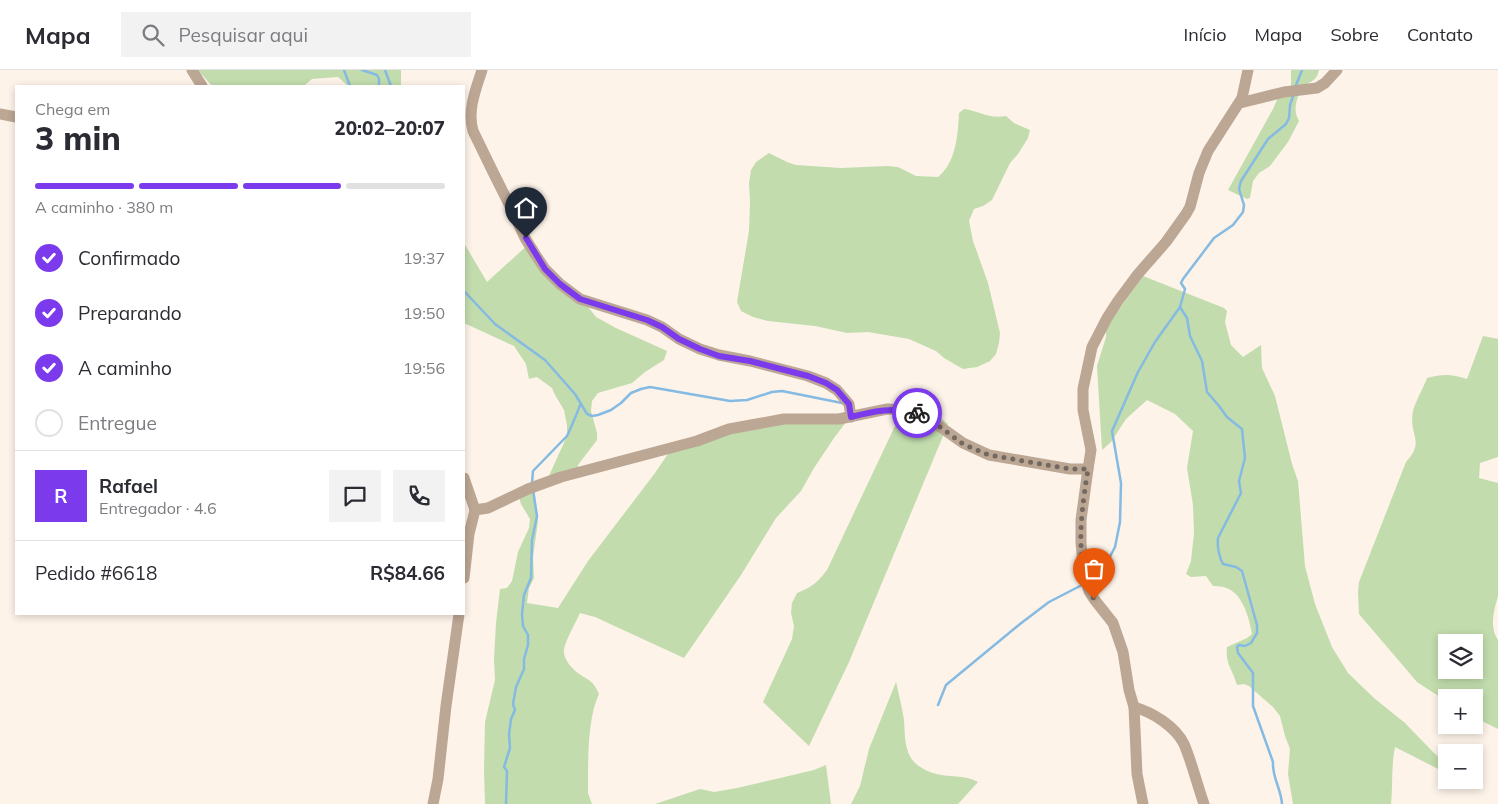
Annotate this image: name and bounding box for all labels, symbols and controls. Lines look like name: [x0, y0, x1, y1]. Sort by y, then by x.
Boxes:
search box: [121, 12, 471, 57]
text: Mapa: [25, 20, 91, 50]
icon: search: [139, 21, 167, 49]
text: Pesquisar aqui: [179, 23, 308, 47]
text: Início: [1184, 23, 1227, 46]
text: Mapa: [1255, 23, 1302, 46]
text: Sobre: [1330, 23, 1379, 46]
text: Contato: [1407, 23, 1473, 46]
text: Chega em: [35, 99, 110, 119]
text: 20:02–20:07: [334, 116, 445, 140]
text: 3 min: [35, 118, 121, 158]
pin: [505, 187, 547, 238]
icon: home: [512, 194, 540, 222]
text: A caminho · 380 m: [35, 197, 173, 217]
icon: check: [35, 244, 63, 272]
text: Confirmado: [78, 246, 180, 270]
text: 19:37: [403, 248, 445, 268]
icon: check: [35, 299, 63, 327]
text: Preparando: [78, 301, 182, 325]
text: 19:50: [403, 303, 445, 323]
icon: check: [35, 354, 63, 382]
text: A caminho: [78, 356, 172, 380]
text: 19:56: [403, 358, 445, 378]
courier: [892, 388, 942, 438]
icon: bike: [903, 399, 931, 427]
text: Entregue: [78, 411, 157, 435]
button: chat: [329, 470, 381, 522]
button: phone: [393, 470, 445, 522]
text: Rafael: [99, 474, 158, 498]
text: R: [54, 484, 68, 508]
text: Entregador · 4.6: [99, 498, 216, 518]
pin: [1073, 548, 1115, 599]
icon: bag: [1080, 555, 1108, 583]
text: Pedido #6618: [35, 561, 157, 585]
text: R$84.66: [370, 561, 445, 585]
map controls: [1438, 634, 1483, 789]
button: layers: [1438, 634, 1483, 679]
button: +: [1438, 689, 1483, 734]
button: −: [1438, 744, 1483, 789]

